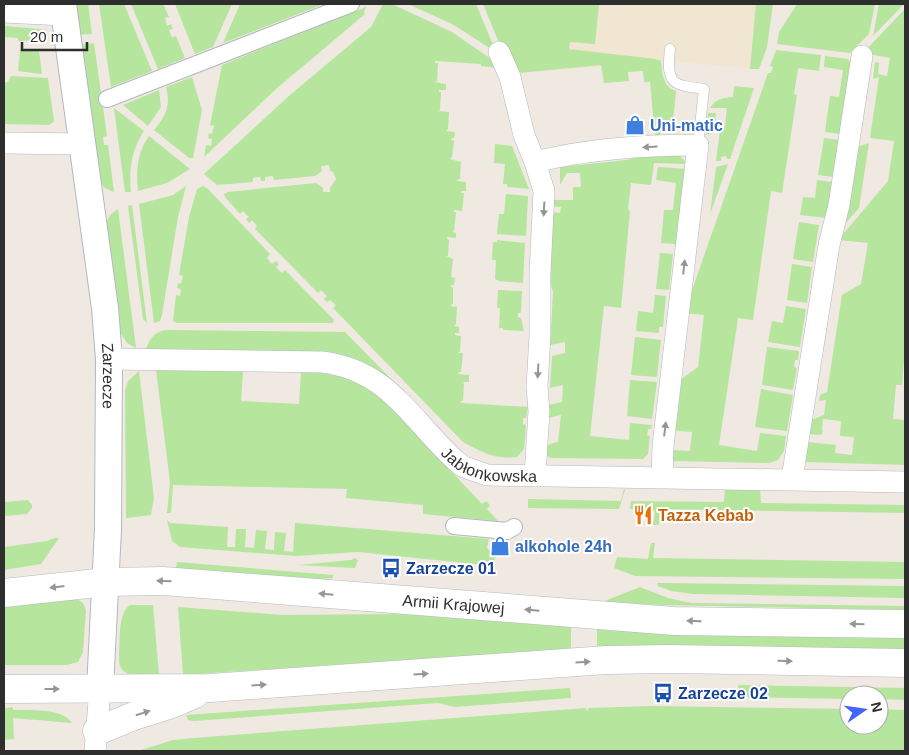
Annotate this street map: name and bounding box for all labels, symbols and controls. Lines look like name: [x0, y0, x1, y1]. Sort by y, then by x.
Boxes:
scale bar: [22, 20, 88, 52]
text: 20 m: [30, 28, 63, 45]
shop icon: Uni-matic: [624, 114, 646, 136]
place label: Uni-matic: [650, 117, 723, 134]
one-way arrow: [641, 143, 657, 151]
one-way arrow: [539, 201, 547, 217]
one-way arrow: [680, 259, 688, 275]
street label: Zarzecze: [99, 342, 117, 409]
one-way arrow: [534, 363, 542, 379]
one-way arrow: [661, 421, 669, 437]
street label: Jabłonkowska: [438, 444, 537, 485]
restaurant icon: Tazza Kebab: [632, 504, 654, 526]
place label: Tazza Kebab: [658, 507, 754, 524]
shop icon: alkohole 24h: [489, 535, 511, 557]
place label: alkohole 24h: [515, 538, 612, 555]
bus stop icon: Zarzecze 01: [380, 557, 402, 579]
place label: Zarzecze 01: [406, 560, 496, 577]
one-way arrow: [156, 577, 172, 585]
one-way arrow: [49, 583, 65, 591]
one-way arrow: [318, 589, 334, 597]
street label: Armii Krajowej: [402, 592, 505, 617]
one-way arrow: [524, 606, 540, 614]
one-way arrow: [686, 617, 702, 625]
one-way arrow: [848, 619, 864, 627]
one-way arrow: [777, 657, 793, 665]
one-way arrow: [576, 658, 592, 666]
one-way arrow: [414, 669, 430, 677]
one-way arrow: [251, 681, 267, 689]
bus stop icon: Zarzecze 02: [652, 682, 674, 704]
one-way arrow: [44, 685, 60, 693]
place label: Zarzecze 02: [678, 685, 768, 702]
north arrow: [839, 685, 889, 735]
text: N: [868, 700, 886, 714]
one-way arrow: [135, 709, 150, 717]

